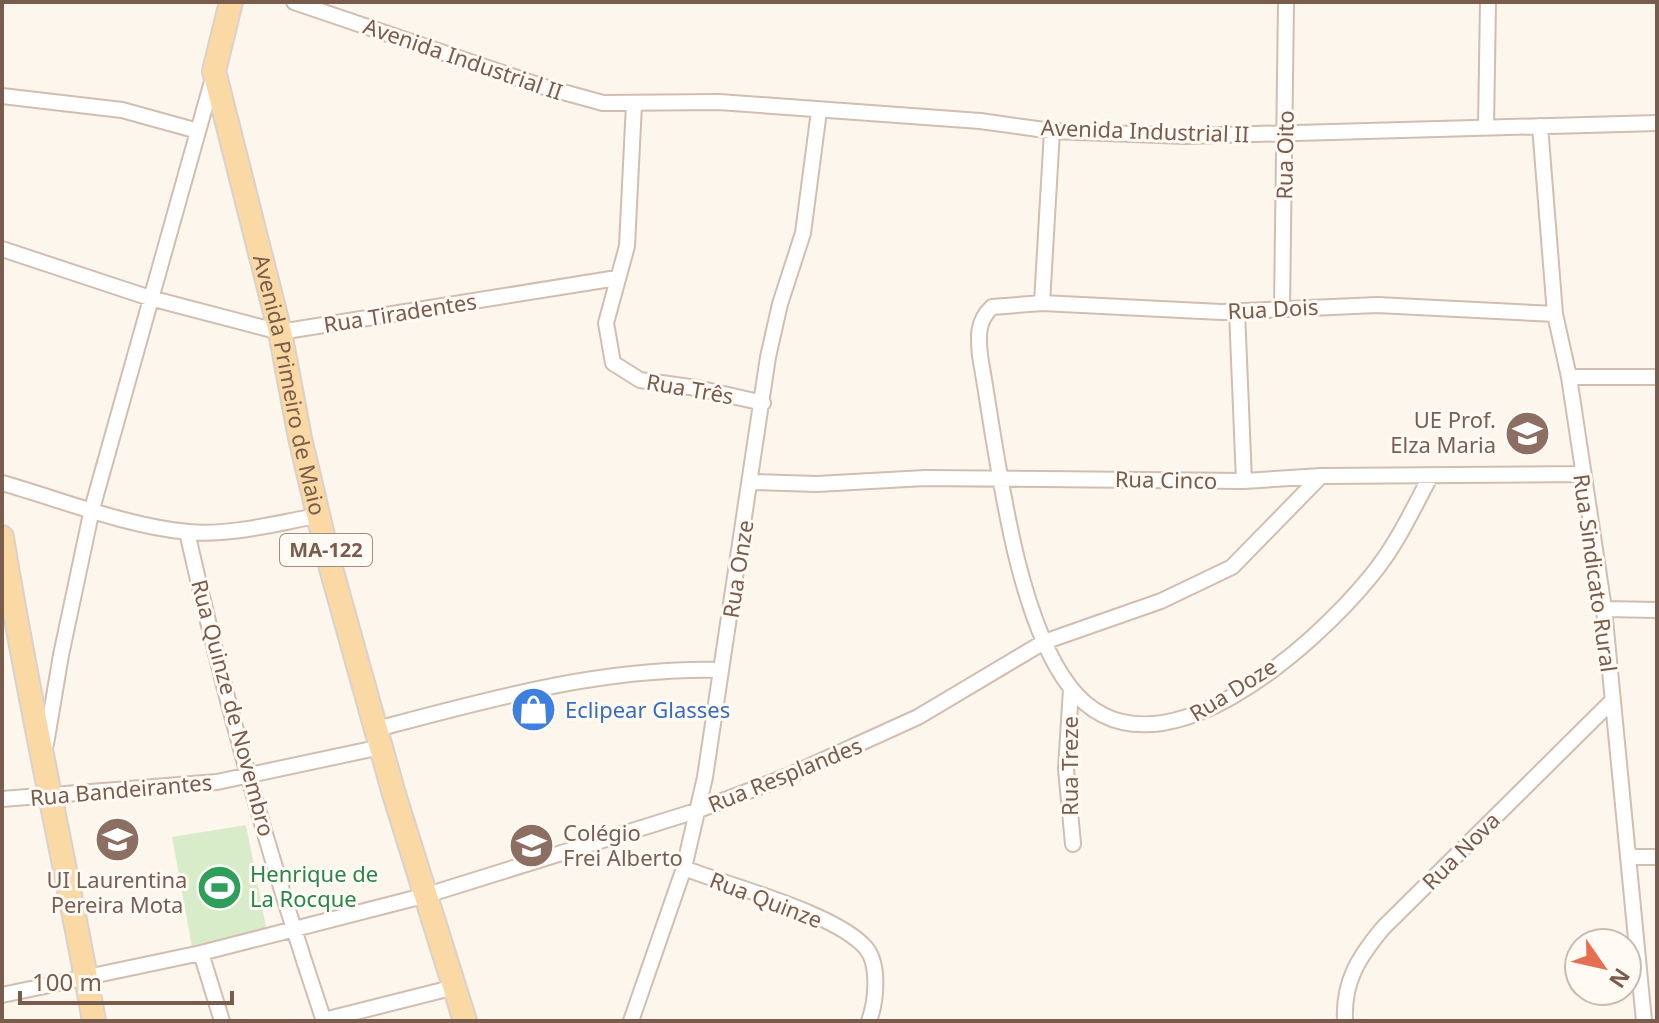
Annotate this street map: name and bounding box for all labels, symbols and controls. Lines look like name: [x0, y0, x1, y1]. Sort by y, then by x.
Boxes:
street label: Avenida Industrial II: [360, 10, 567, 106]
street label: Rua Oito: [1268, 110, 1300, 200]
street label: Avenida Industrial II: [1040, 111, 1250, 149]
street label: Avenida Primeiro de Maio: [247, 251, 334, 518]
street label: Rua Tiradentes: [321, 285, 479, 339]
street label: Rua Dois: [1227, 291, 1319, 325]
street label: Rua Três: [644, 366, 736, 410]
place label: UE Prof. Elza Maria: [1390, 404, 1496, 459]
school or university icon: UE Prof. Elza Maria: [1503, 409, 1551, 457]
street label: Rua Cinco: [1115, 463, 1217, 495]
street label: Rua Sindicato Rural: [1567, 472, 1625, 674]
street label: Rua Onze: [714, 518, 760, 620]
road number: MA-122: [280, 534, 372, 566]
street label: Rua Quinze de Novembro: [185, 576, 283, 839]
street label: Rua Doze: [1183, 651, 1282, 728]
shop icon: Eclipear Glasses: [510, 686, 558, 734]
place label: Eclipear Glasses: [565, 694, 730, 724]
street label: Rua Treze: [1054, 716, 1084, 816]
street label: Rua Resplandes: [703, 730, 866, 819]
street label: Rua Bandeirantes: [29, 766, 213, 812]
street label: Rua Nova: [1415, 805, 1506, 896]
school or university icon: UI Laurentina Pereira Mota: [93, 815, 141, 863]
place label: Colégio Frei Alberto: [563, 817, 683, 872]
school or university icon: Colégio Frei Alberto: [508, 822, 556, 870]
place label: Henrique de La Rocque: [250, 858, 378, 913]
sports icon: Henrique de La Rocque: [195, 863, 243, 911]
place label: UI Laurentina Pereira Mota: [47, 864, 187, 919]
street label: Rua Quinze: [706, 864, 827, 934]
north arrow: [1563, 927, 1643, 1007]
scale bar: [20, 955, 232, 1005]
text: N: [1603, 963, 1638, 995]
text: 100 m: [32, 965, 102, 998]

